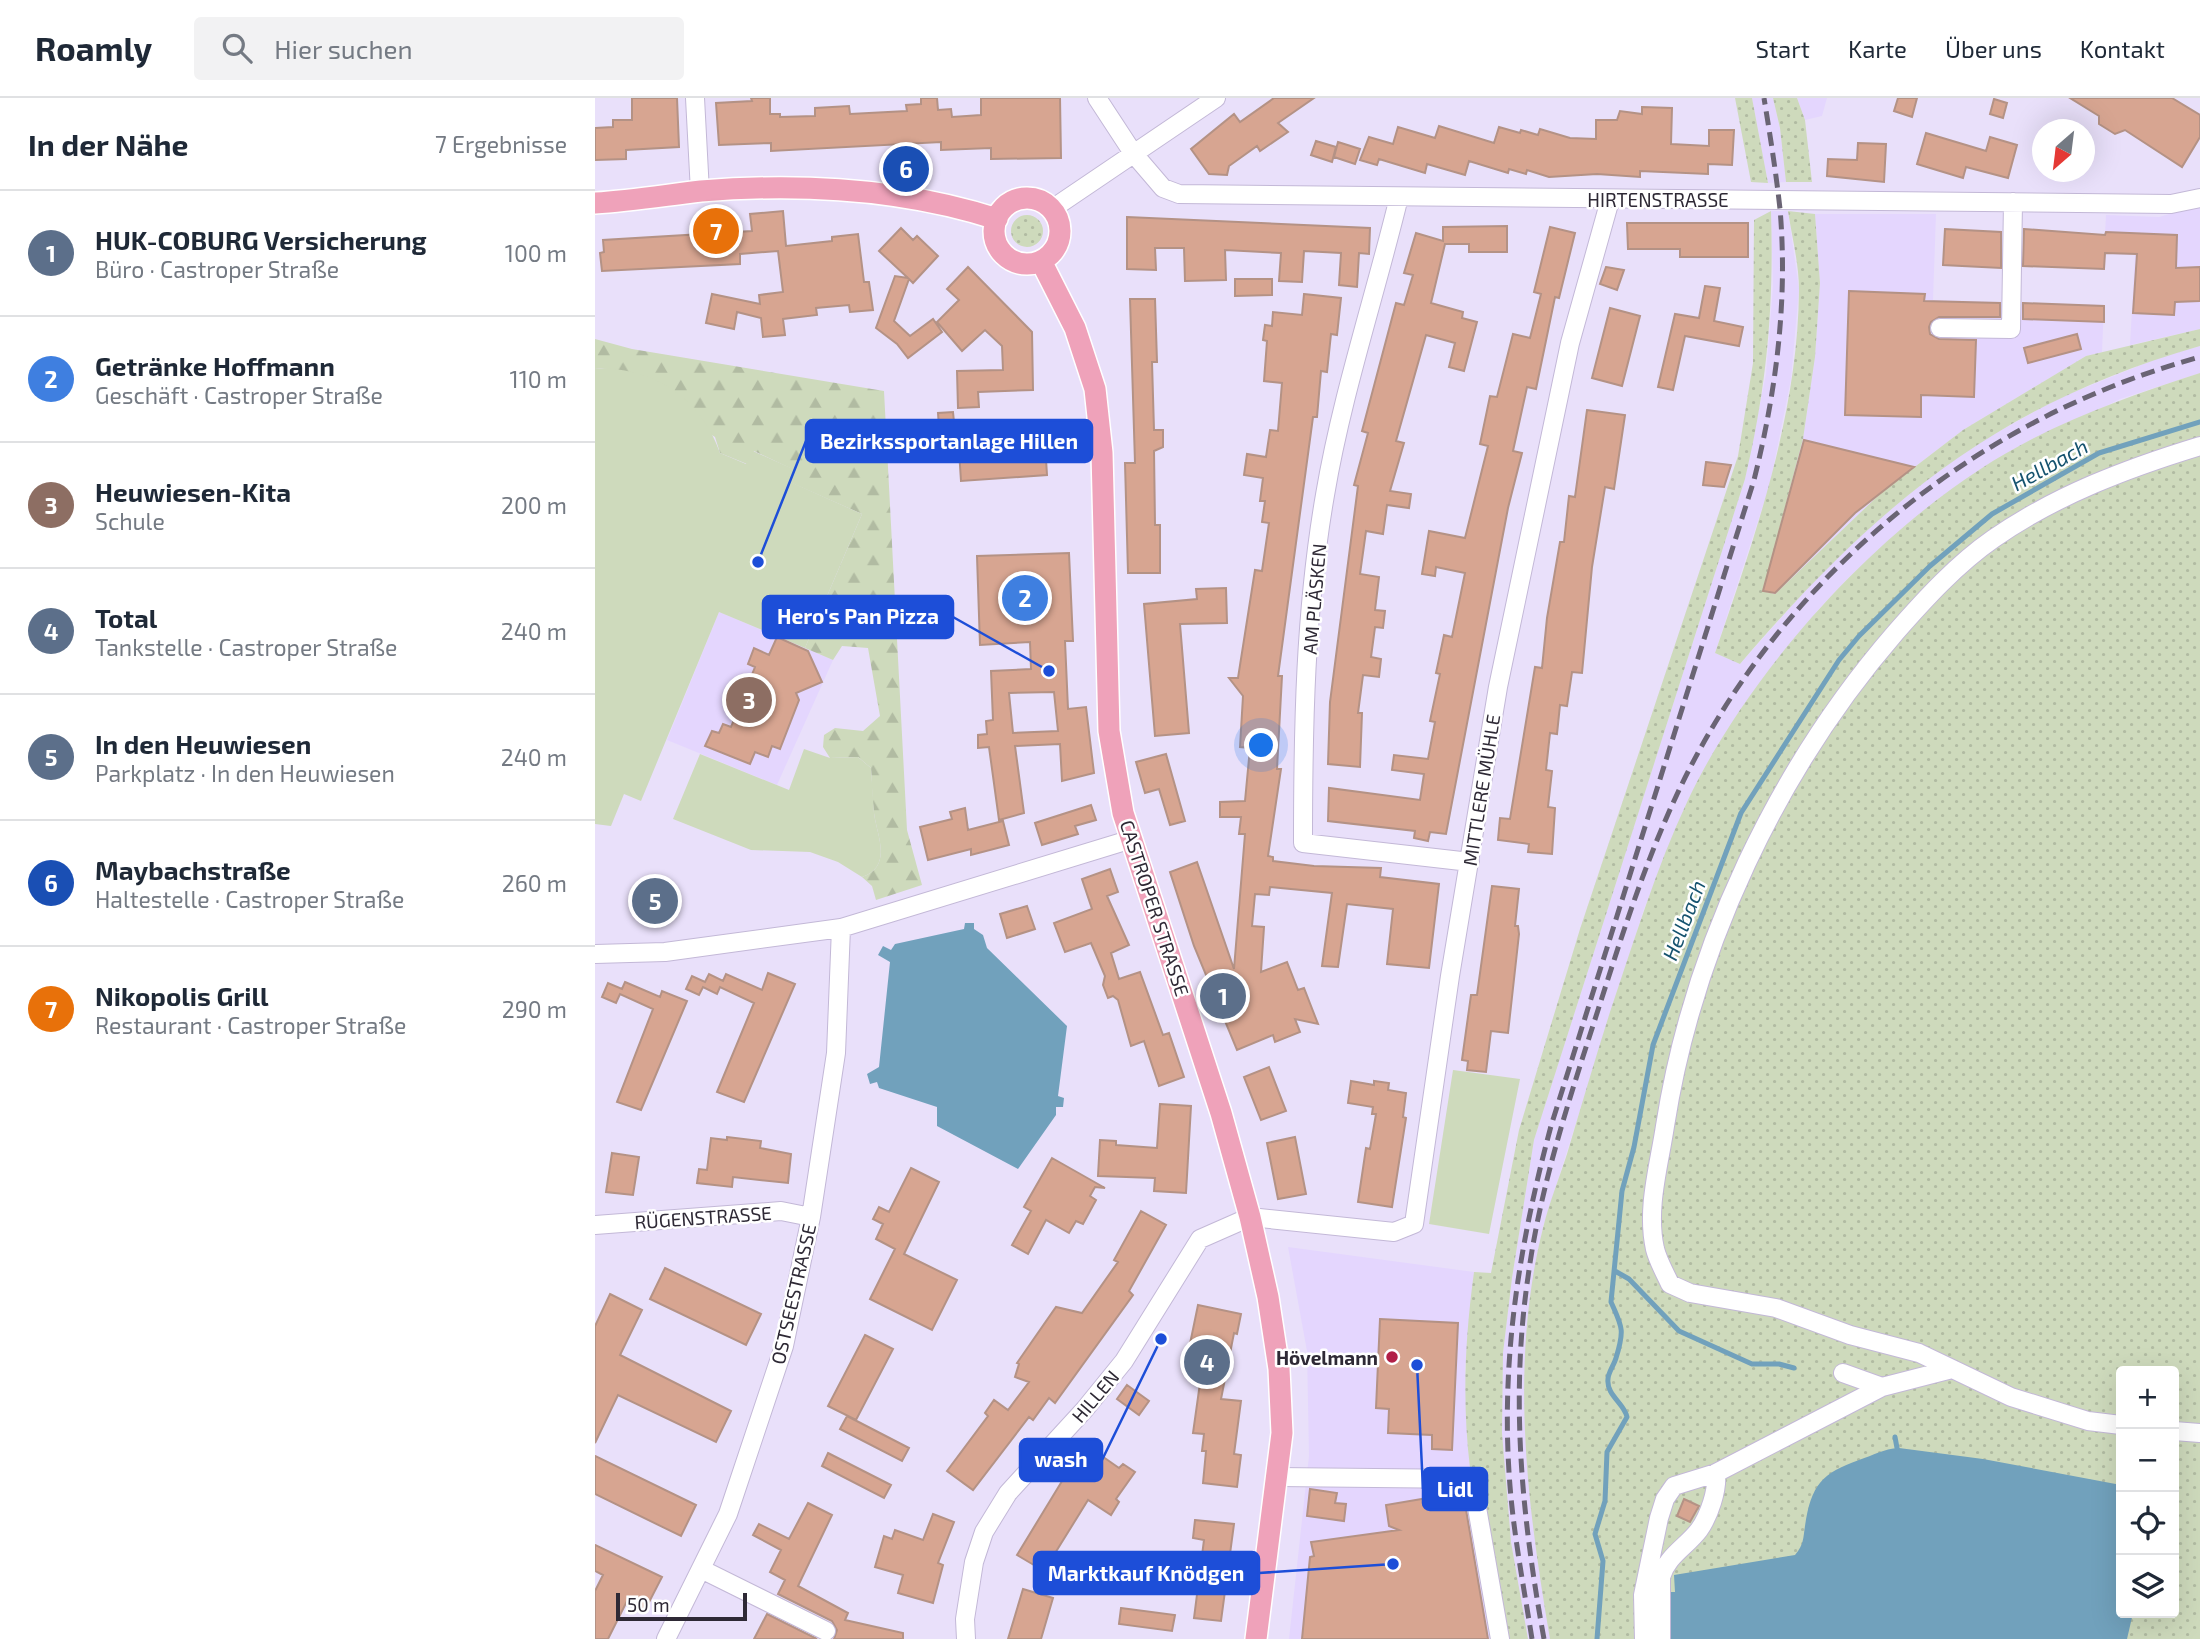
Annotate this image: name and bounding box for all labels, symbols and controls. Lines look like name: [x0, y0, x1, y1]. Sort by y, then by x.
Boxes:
search box: [194, 17, 684, 80]
text: Roamly: [35, 28, 152, 68]
icon: search: [218, 29, 256, 67]
text: Hier suchen: [274, 33, 413, 64]
text: Start: [1756, 34, 1810, 63]
text: Karte: [1848, 34, 1907, 63]
text: Über uns: [1945, 34, 2042, 63]
text: Kontakt: [2080, 34, 2165, 63]
north arrow: [2032, 119, 2095, 182]
text: In der Nähe: [28, 126, 189, 162]
text: 7 Ergebnisse: [435, 130, 567, 158]
pin: 6: [883, 143, 929, 195]
street label: HIRTENSTRASSE: [1587, 188, 1729, 211]
pin: 7: [693, 205, 739, 257]
text: HUK-COBURG Versicherung: [95, 224, 427, 255]
text: 1: [46, 239, 56, 267]
text: 100 m: [505, 239, 567, 267]
text: Büro · Castroper Straße: [95, 255, 339, 283]
text: Getränke Hoffmann: [95, 350, 335, 381]
text: 2: [44, 365, 58, 393]
text: 110 m: [510, 365, 567, 393]
text: Geschäft · Castroper Straße: [95, 381, 383, 409]
callout: Bezirkssportanlage Hillen: [806, 420, 1092, 462]
text: Bezirkssportanlage Hillen: [820, 428, 1078, 453]
water label: Hellbach: [2006, 433, 2092, 495]
text: Heuwiesen-Kita: [95, 476, 291, 507]
text: 3: [44, 491, 58, 519]
text: 200 m: [501, 491, 567, 519]
text: Schule: [95, 507, 165, 535]
street label: AM PLÄSKEN: [1298, 543, 1330, 655]
pin: 2: [1002, 572, 1048, 624]
callout: Hero's Pan Pizza: [763, 596, 953, 638]
text: Total: [95, 602, 157, 633]
text: Hero's Pan Pizza: [777, 603, 939, 628]
text: 4: [44, 617, 58, 645]
text: 240 m: [501, 617, 567, 645]
text: Tankstelle · Castroper Straße: [95, 633, 397, 661]
pin: 3: [726, 674, 772, 726]
street label: MITTLERE MÜHLE: [1458, 713, 1504, 867]
text: In den Heuwiesen: [95, 728, 311, 759]
your location: [1244, 728, 1278, 762]
text: 5: [45, 743, 57, 771]
text: 240 m: [501, 743, 567, 771]
text: Parkplatz · In den Heuwiesen: [95, 759, 395, 787]
street label: CASTROPER STRASSE: [1116, 817, 1194, 999]
text: Maybachstraße: [95, 854, 291, 885]
text: 6: [44, 869, 58, 897]
text: 260 m: [502, 869, 567, 897]
pin: 5: [632, 875, 678, 927]
water label: Hellbach: [1656, 876, 1710, 964]
text: Haltestelle · Castroper Straße: [95, 885, 404, 913]
pin: 1: [1200, 970, 1246, 1022]
text: Nikopolis Grill: [95, 980, 269, 1011]
text: 7: [45, 995, 57, 1023]
text: 290 m: [502, 995, 567, 1023]
text: Restaurant · Castroper Straße: [95, 1011, 406, 1039]
street label: RÜGENSTRASSE: [634, 1201, 772, 1233]
street label: OSTSEESTRASSE: [766, 1221, 820, 1367]
pin: 4: [1184, 1336, 1230, 1388]
place label: Hövelmann: [1276, 1346, 1378, 1369]
marker: Hövelmann: [1384, 1349, 1400, 1365]
street label: HILLEN: [1067, 1365, 1123, 1427]
map controls: [2116, 1366, 2179, 1618]
button: +: [2116, 1366, 2179, 1429]
button: −: [2116, 1429, 2179, 1492]
callout: wash: [1020, 1439, 1102, 1481]
text: wash: [1034, 1446, 1088, 1471]
callout: Lidl: [1423, 1468, 1487, 1510]
text: Lidl: [1437, 1476, 1473, 1501]
button: locate: [2116, 1492, 2179, 1555]
callout: Marktkauf Knödgen: [1034, 1552, 1259, 1594]
button: layers: [2116, 1555, 2179, 1618]
text: Marktkauf Knödgen: [1048, 1560, 1244, 1585]
scale bar: [616, 1590, 747, 1622]
text: 50 m: [627, 1593, 670, 1616]

